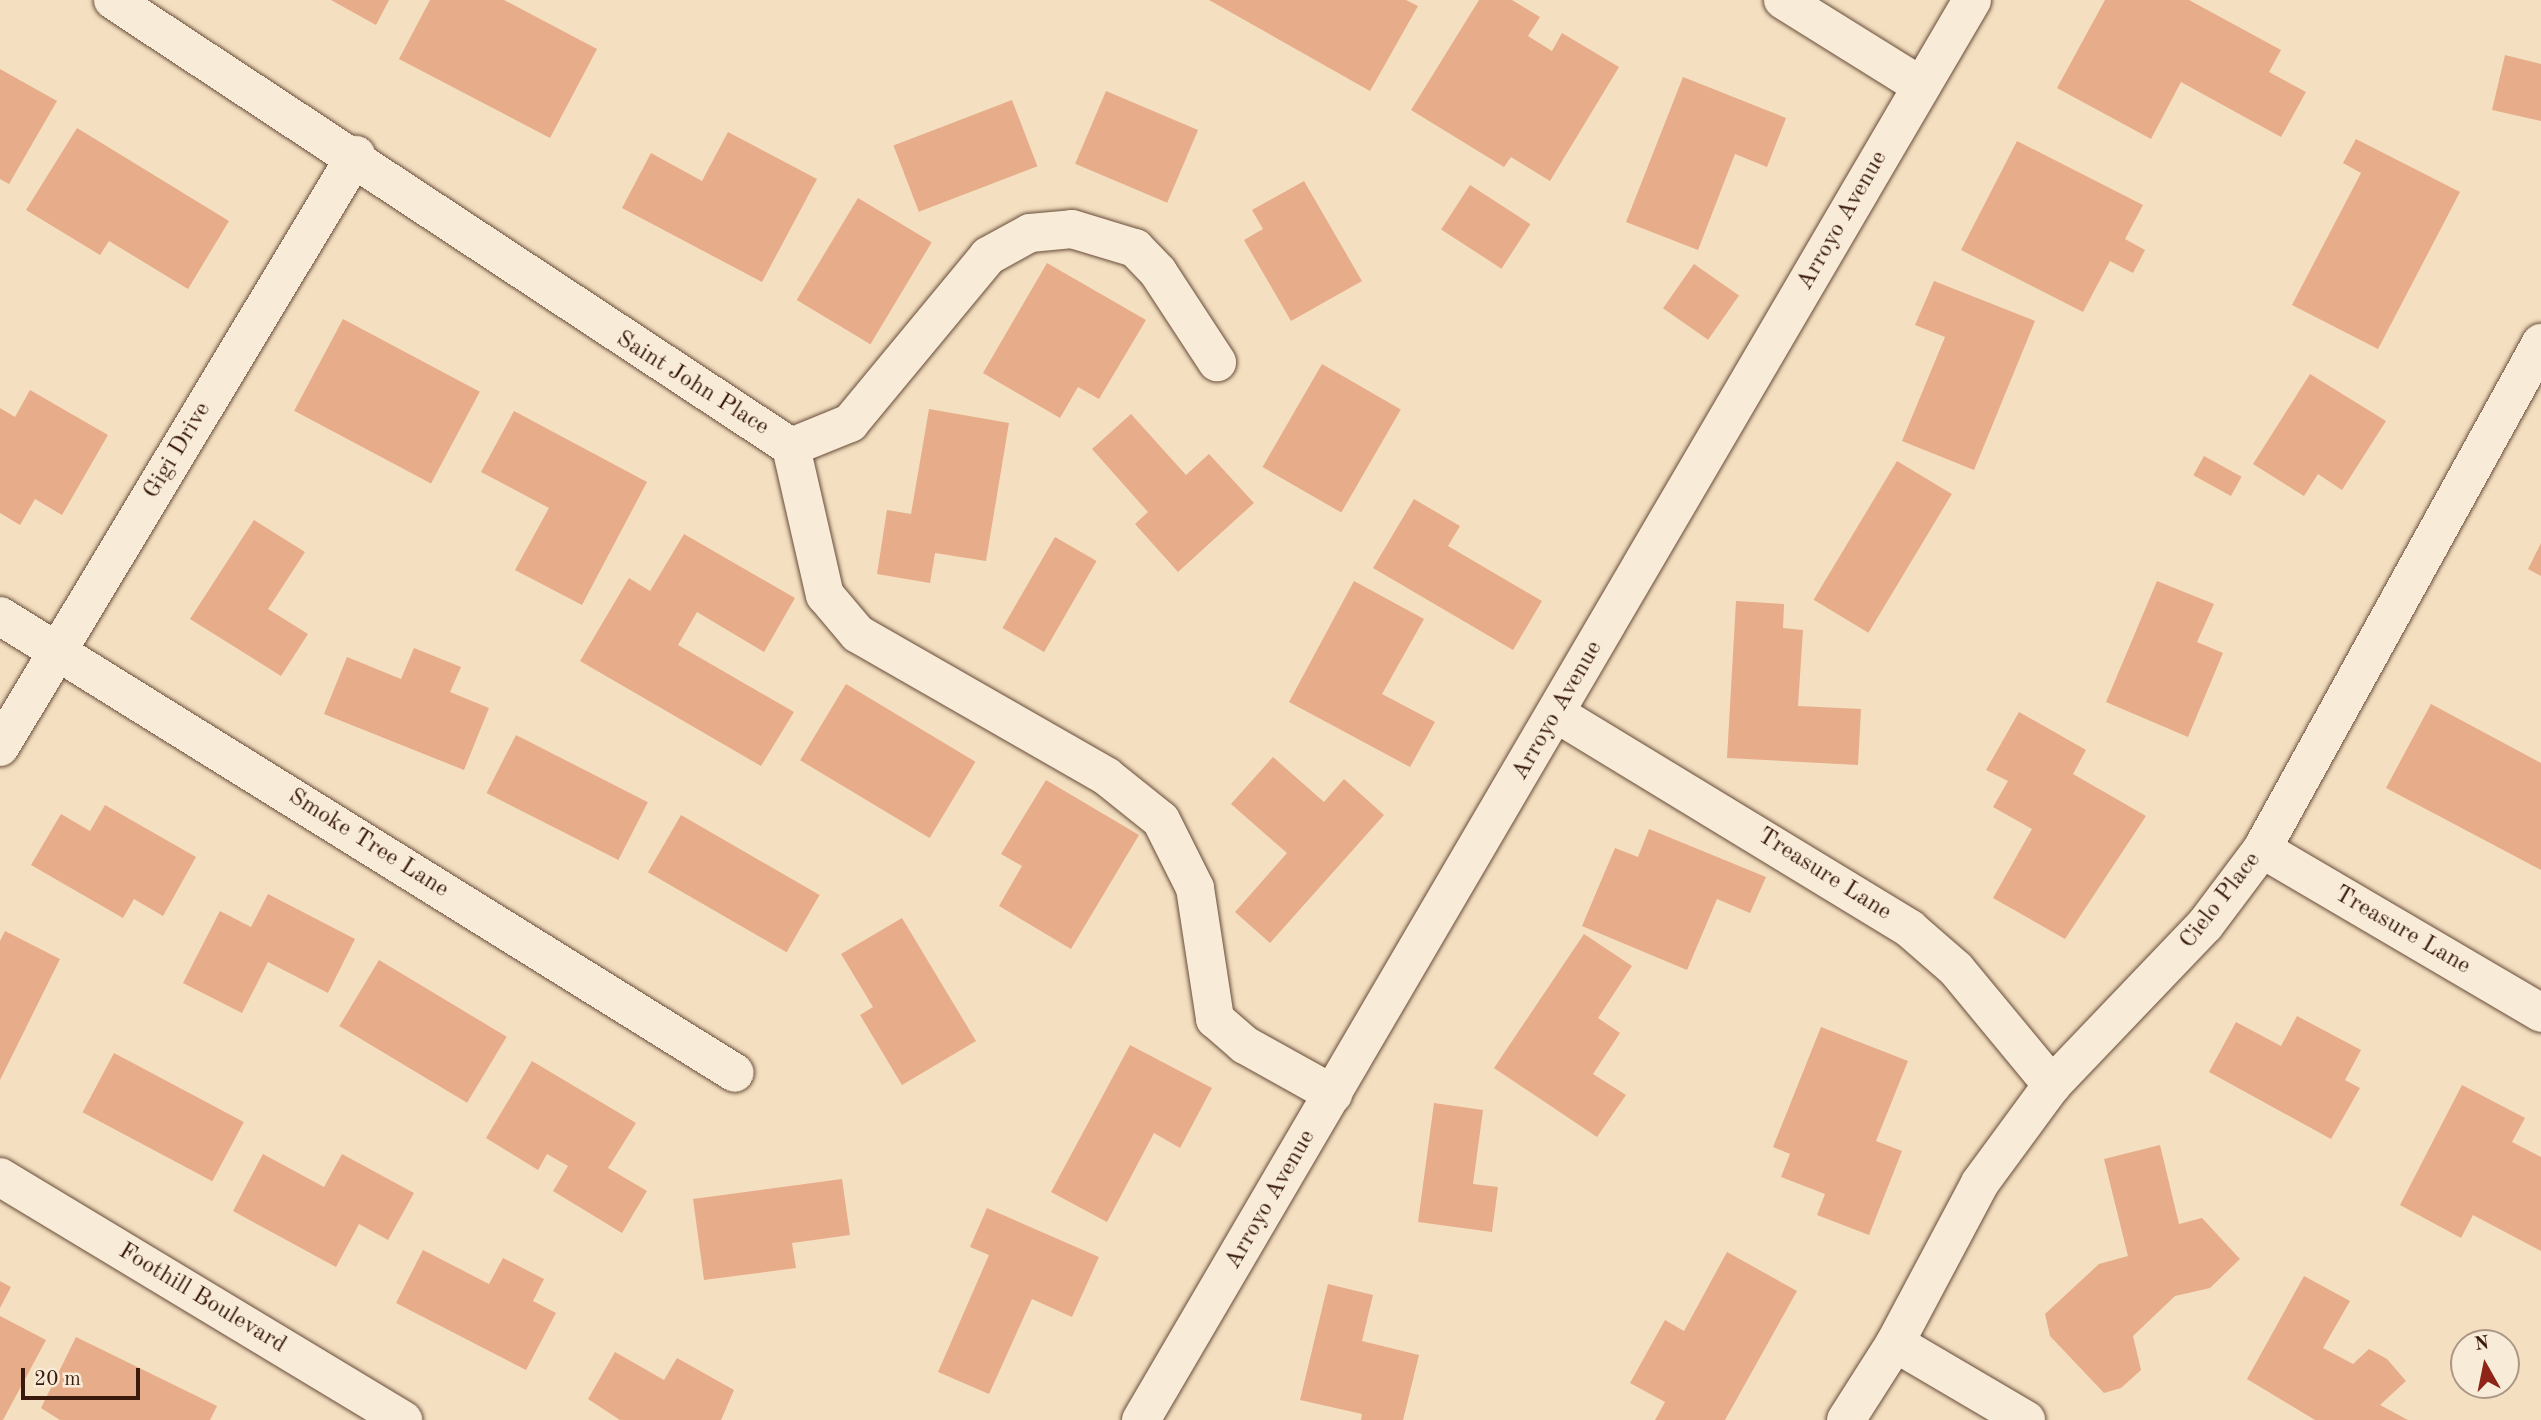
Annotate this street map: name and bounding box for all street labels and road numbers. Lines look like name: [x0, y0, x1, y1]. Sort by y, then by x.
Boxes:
street label: Arroyo Avenue: [1791, 146, 1895, 296]
street label: Saint John Place: [610, 325, 774, 443]
street label: Gigi Drive: [138, 397, 218, 505]
street label: Arroyo Avenue: [1506, 636, 1610, 786]
street label: Smoke Tree Lane: [282, 783, 454, 905]
street label: Treasure Lane: [1752, 822, 1896, 928]
street label: Cielo Place: [2174, 847, 2268, 955]
street label: Treasure Lane: [2329, 880, 2475, 982]
street label: Arroyo Avenue: [1219, 1125, 1323, 1275]
street label: Foothill Boulevard: [113, 1237, 291, 1361]

